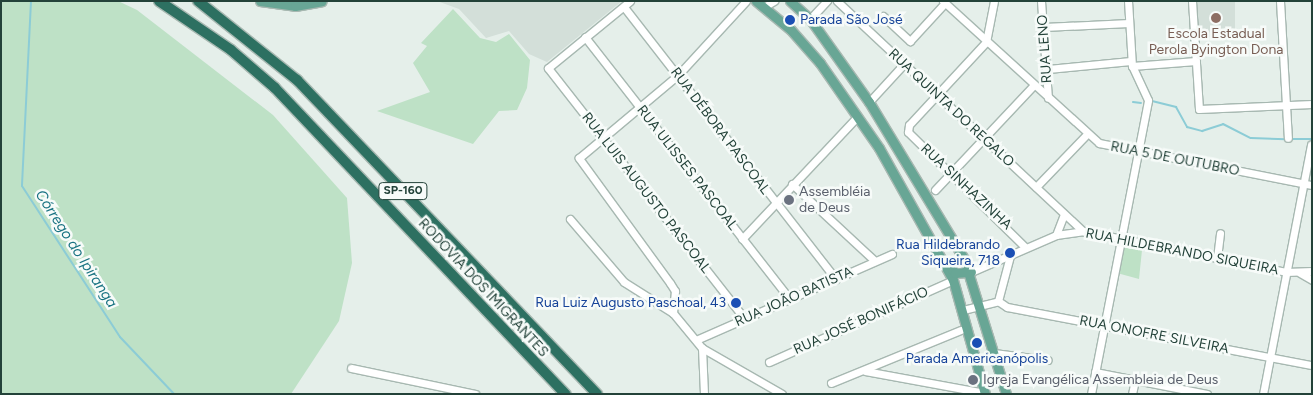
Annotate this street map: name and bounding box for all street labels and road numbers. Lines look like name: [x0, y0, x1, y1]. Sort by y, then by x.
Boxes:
street label: RUA LENO: [1034, 14, 1056, 84]
street label: RUA QUINTA DO REGALO: [885, 45, 1017, 171]
street label: RUA DÉBORA PASCOAL: [667, 64, 773, 198]
street label: RUA ULISSES PASCOAL: [633, 102, 741, 234]
street label: RUA LUIS AUGUSTO PASCOAL: [578, 109, 714, 277]
street label: RUA 5 DE OUTUBRO: [1109, 138, 1241, 180]
street label: RUA SINHAZINHA: [917, 140, 1015, 234]
road number: SP-160: [378, 182, 428, 200]
street label: RODOVIA DOS IMIGRANTES: [415, 215, 551, 361]
street label: RUA HILDEBRANDO SIQUEIRA: [1084, 225, 1280, 279]
street label: RUA JOÃO BATISTA: [732, 263, 856, 331]
street label: RUA JOSÉ BONIFÁCIO: [791, 284, 931, 358]
street label: RUA ONOFRE SILVEIRA: [1078, 312, 1230, 358]

